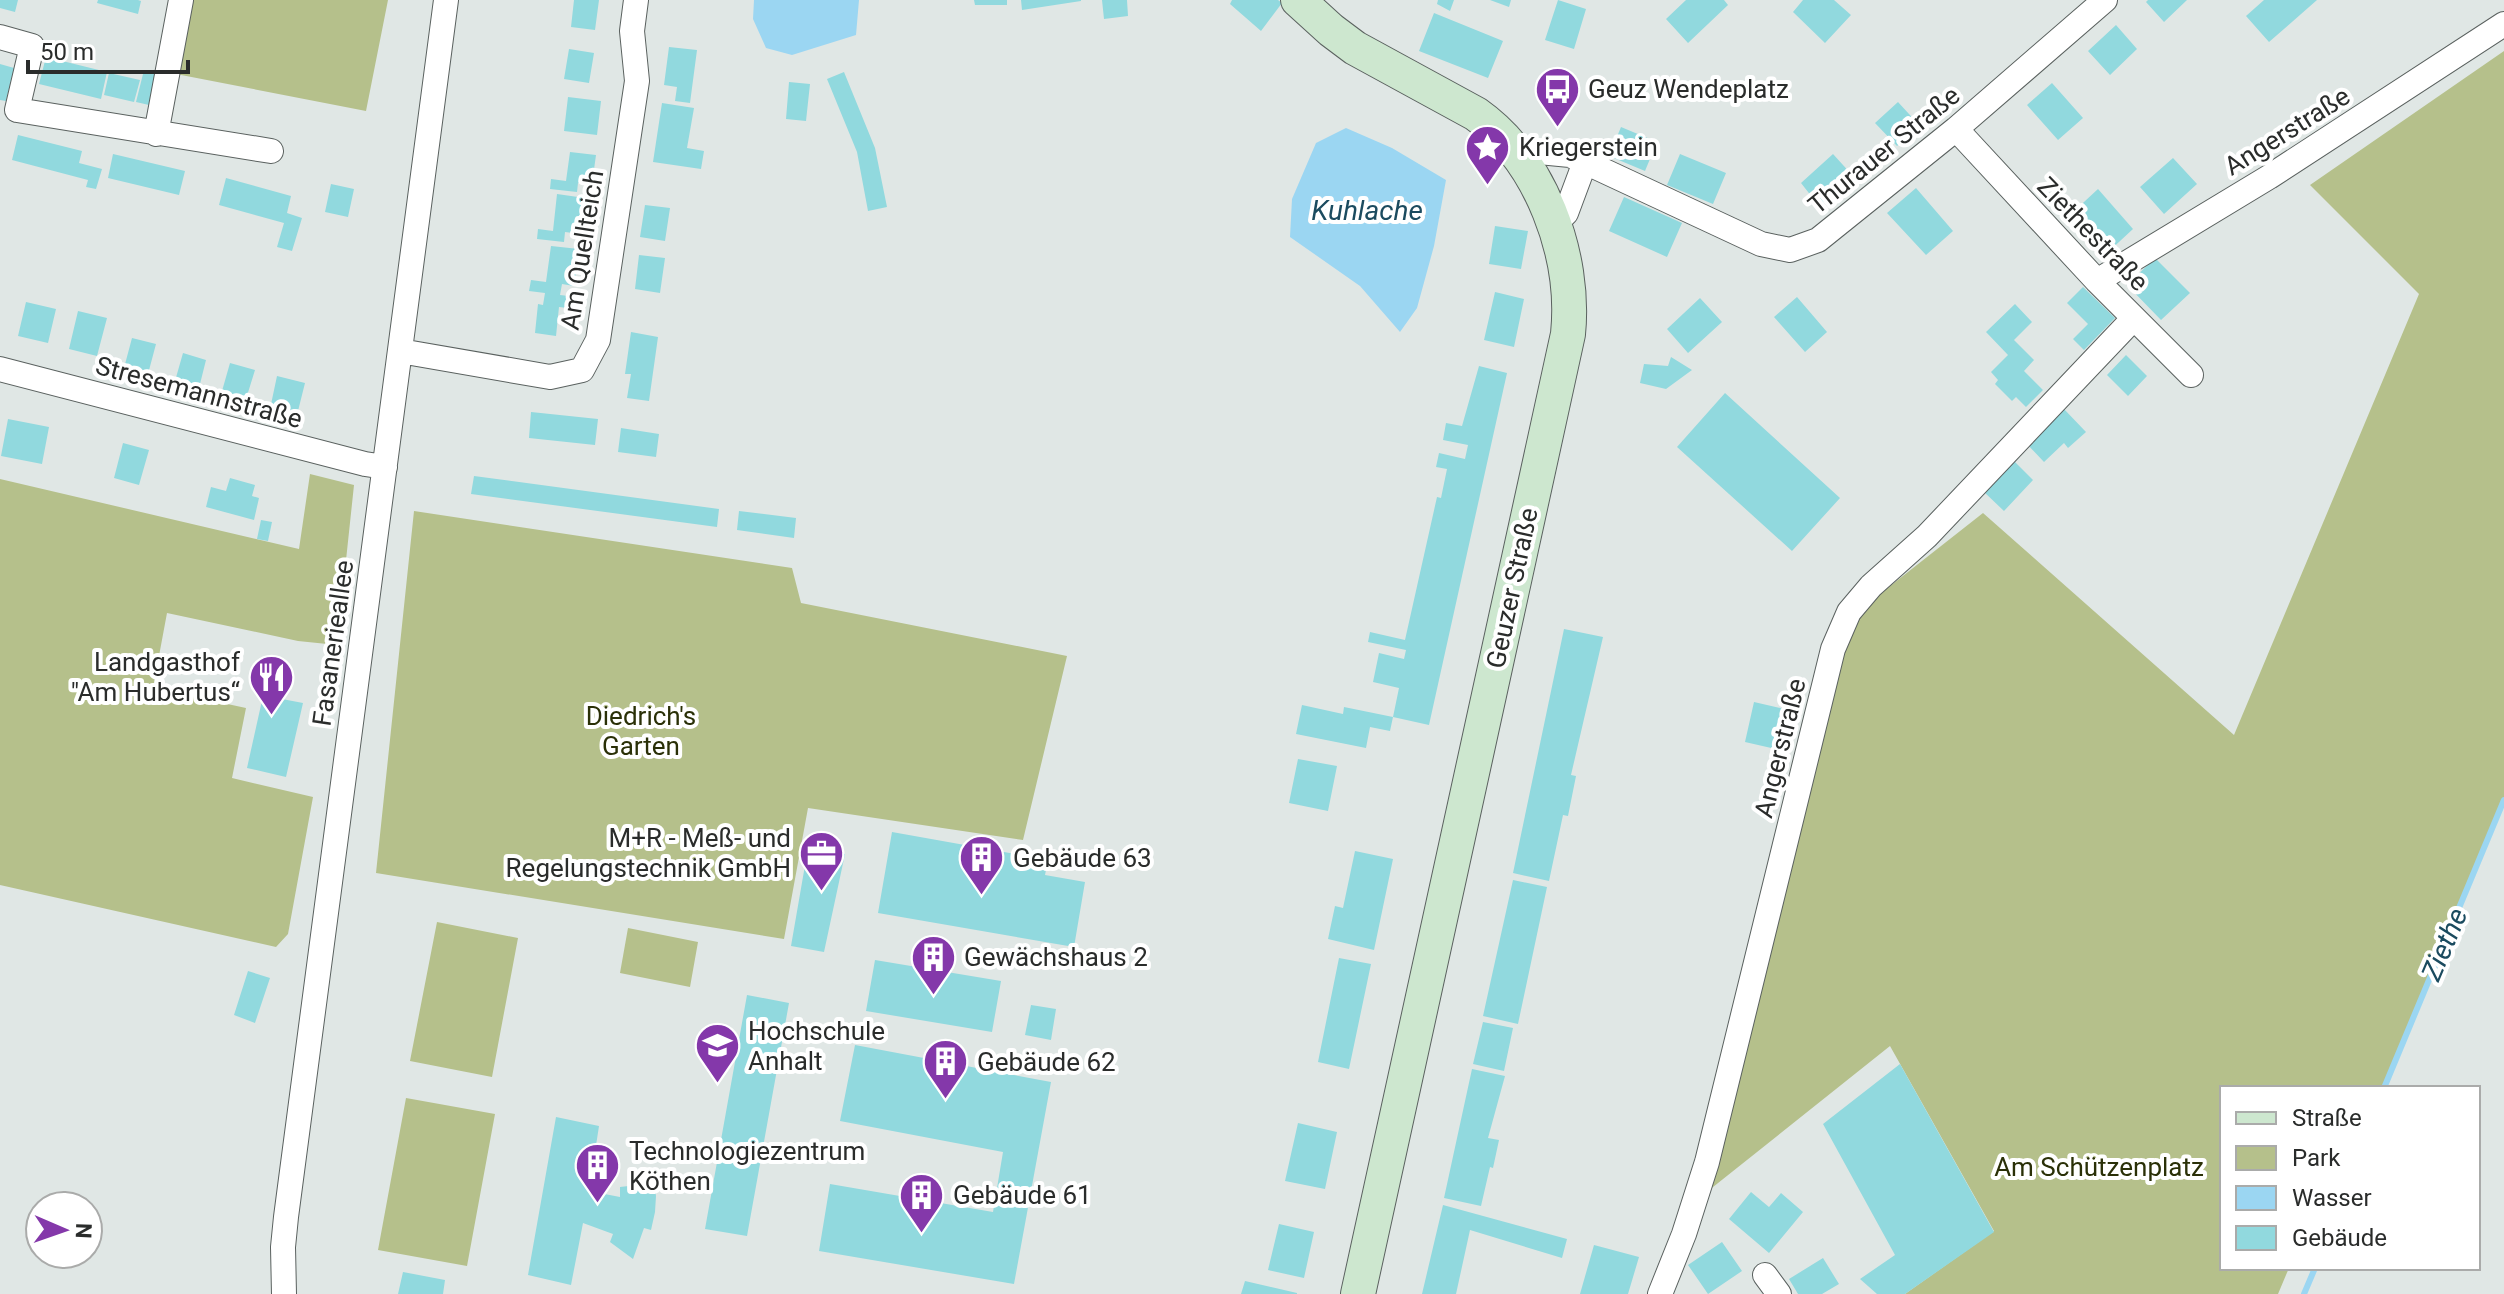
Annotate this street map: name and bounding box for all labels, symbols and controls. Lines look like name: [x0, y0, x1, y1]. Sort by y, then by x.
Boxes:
scale bar: [28, 24, 188, 74]
text: 50 m: [40, 38, 94, 66]
bus stop icon: Geuz Wendeplatz: [1533, 65, 1581, 128]
place label: Geuz Wendeplatz: [1588, 74, 1789, 104]
street label: Thurauer Straße: [1802, 80, 1966, 220]
street label: Angerstraße: [2219, 81, 2355, 181]
place icon: Kriegerstein: [1464, 123, 1512, 186]
place label: Kriegerstein: [1519, 132, 1658, 162]
street label: Am Quellteich: [555, 168, 609, 332]
street label: Ziethestraße: [2032, 171, 2154, 297]
water label: Kuhlache: [1311, 194, 1423, 227]
street label: Stresemannstraße: [92, 350, 306, 434]
street label: Geuzer Straße: [1480, 505, 1544, 671]
street label: Fasanerieallee: [307, 558, 359, 728]
place label: Landgasthof "Am Hubertus“: [71, 647, 241, 707]
restaurant icon: Landgasthof "Am Hubertus“: [247, 653, 295, 716]
street label: Angerstraße: [1748, 675, 1812, 821]
park label: Diedrich's Garten: [586, 701, 696, 761]
place label: M+R - Meß- und Regelungstechnik GmbH: [506, 823, 791, 883]
office icon: M+R - Meß- und Regelungstechnik GmbH: [798, 829, 846, 892]
building icon: Gebäude 63: [958, 834, 1006, 897]
place label: Gebäude 63: [1013, 843, 1152, 873]
water label: Ziethe: [2414, 903, 2474, 986]
building icon: Gewächshaus 2: [909, 933, 957, 996]
place label: Gewächshaus 2: [964, 942, 1148, 972]
place label: Hochschule Anhalt: [748, 1016, 885, 1076]
school or university icon: Hochschule Anhalt: [693, 1022, 741, 1085]
building icon: Gebäude 62: [922, 1038, 970, 1101]
place label: Gebäude 62: [977, 1047, 1116, 1077]
legend: [2220, 1086, 2480, 1270]
text: Straße: [2292, 1104, 2362, 1132]
place label: Technologiezentrum Köthen: [629, 1136, 865, 1196]
building icon: Technologiezentrum Köthen: [574, 1142, 622, 1205]
text: Park: [2292, 1144, 2341, 1172]
park label: Am Schützenplatz: [1994, 1152, 2204, 1182]
building icon: Gebäude 61: [898, 1171, 946, 1234]
place label: Gebäude 61: [953, 1180, 1092, 1210]
text: Wasser: [2292, 1184, 2372, 1212]
north arrow: [24, 1190, 104, 1270]
text: N: [71, 1222, 96, 1239]
text: Gebäude: [2292, 1224, 2387, 1252]

